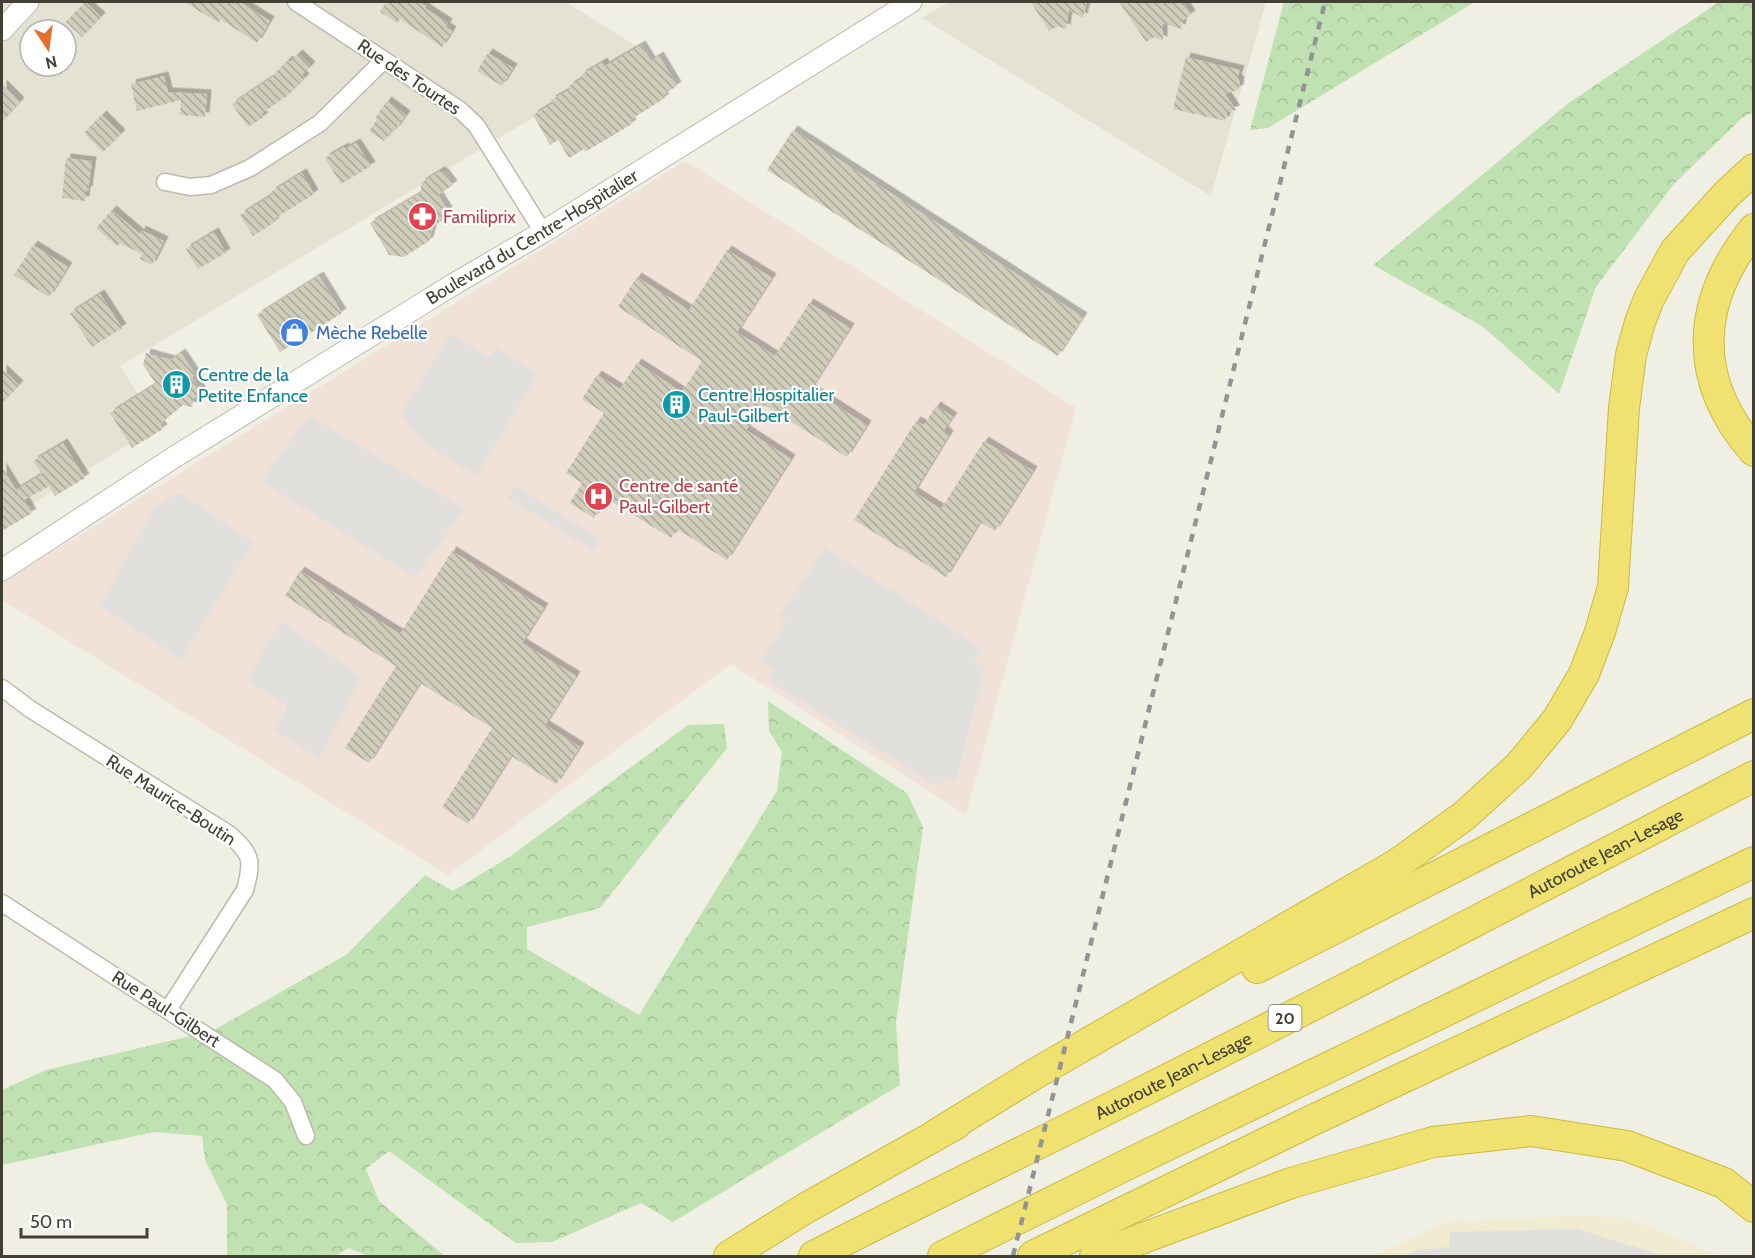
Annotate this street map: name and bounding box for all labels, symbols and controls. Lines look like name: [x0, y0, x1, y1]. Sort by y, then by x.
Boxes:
north arrow: [18, 18, 78, 78]
street label: Rue des Tourtes: [353, 34, 465, 120]
text: N: [44, 52, 59, 73]
street label: Boulevard du Centre-Hospitalier: [422, 164, 642, 310]
pharmacy icon: Familiprix: [406, 201, 438, 233]
place label: Familiprix: [443, 206, 516, 228]
shop icon: Mèche Rebelle: [279, 317, 311, 349]
place label: Mèche Rebelle: [316, 322, 427, 344]
place label: Centre de la Petite Enfance: [198, 364, 308, 407]
building icon: Centre de la Petite Enfance: [161, 369, 193, 401]
place label: Centre Hospitalier Paul-Gilbert: [698, 384, 834, 427]
building icon: Centre Hospitalier Paul-Gilbert: [661, 389, 693, 421]
place label: Centre de santé Paul-Gilbert: [619, 475, 738, 518]
hospital icon: Centre de santé Paul-Gilbert: [582, 480, 614, 512]
street label: Rue Maurice-Boutin: [102, 750, 240, 850]
street label: Autoroute Jean-Lesage: [1524, 804, 1687, 903]
street label: Rue Paul-Gilbert: [108, 966, 224, 1052]
road number: 20: [1268, 1005, 1302, 1031]
street label: Autoroute Jean-Lesage: [1091, 1027, 1255, 1125]
scale bar: [21, 1201, 147, 1239]
text: 50 m: [30, 1211, 72, 1233]

